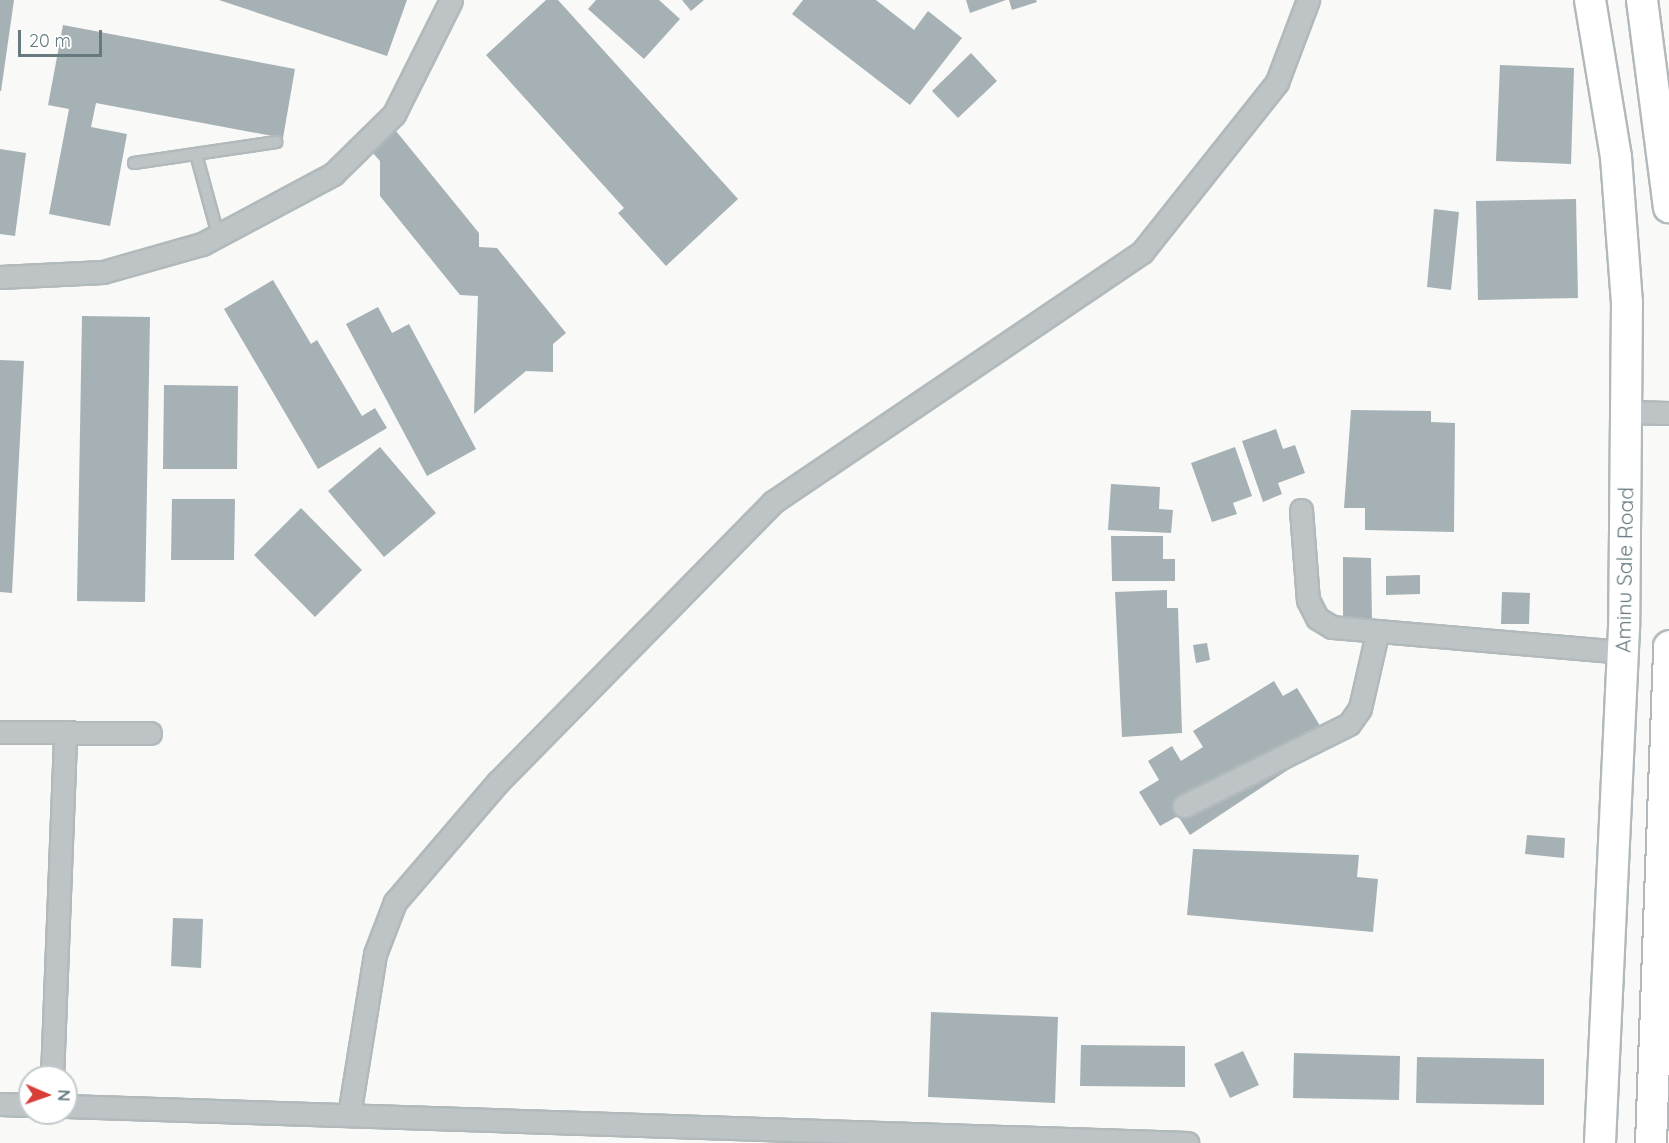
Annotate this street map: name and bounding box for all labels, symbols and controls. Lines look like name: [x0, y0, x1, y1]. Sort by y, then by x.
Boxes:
scale bar: [21, 18, 105, 56]
text: 20 m: [29, 29, 71, 52]
street label: Aminu Sale Road: [1610, 487, 1638, 653]
north arrow: [18, 1065, 78, 1125]
text: N: [54, 1089, 74, 1102]

